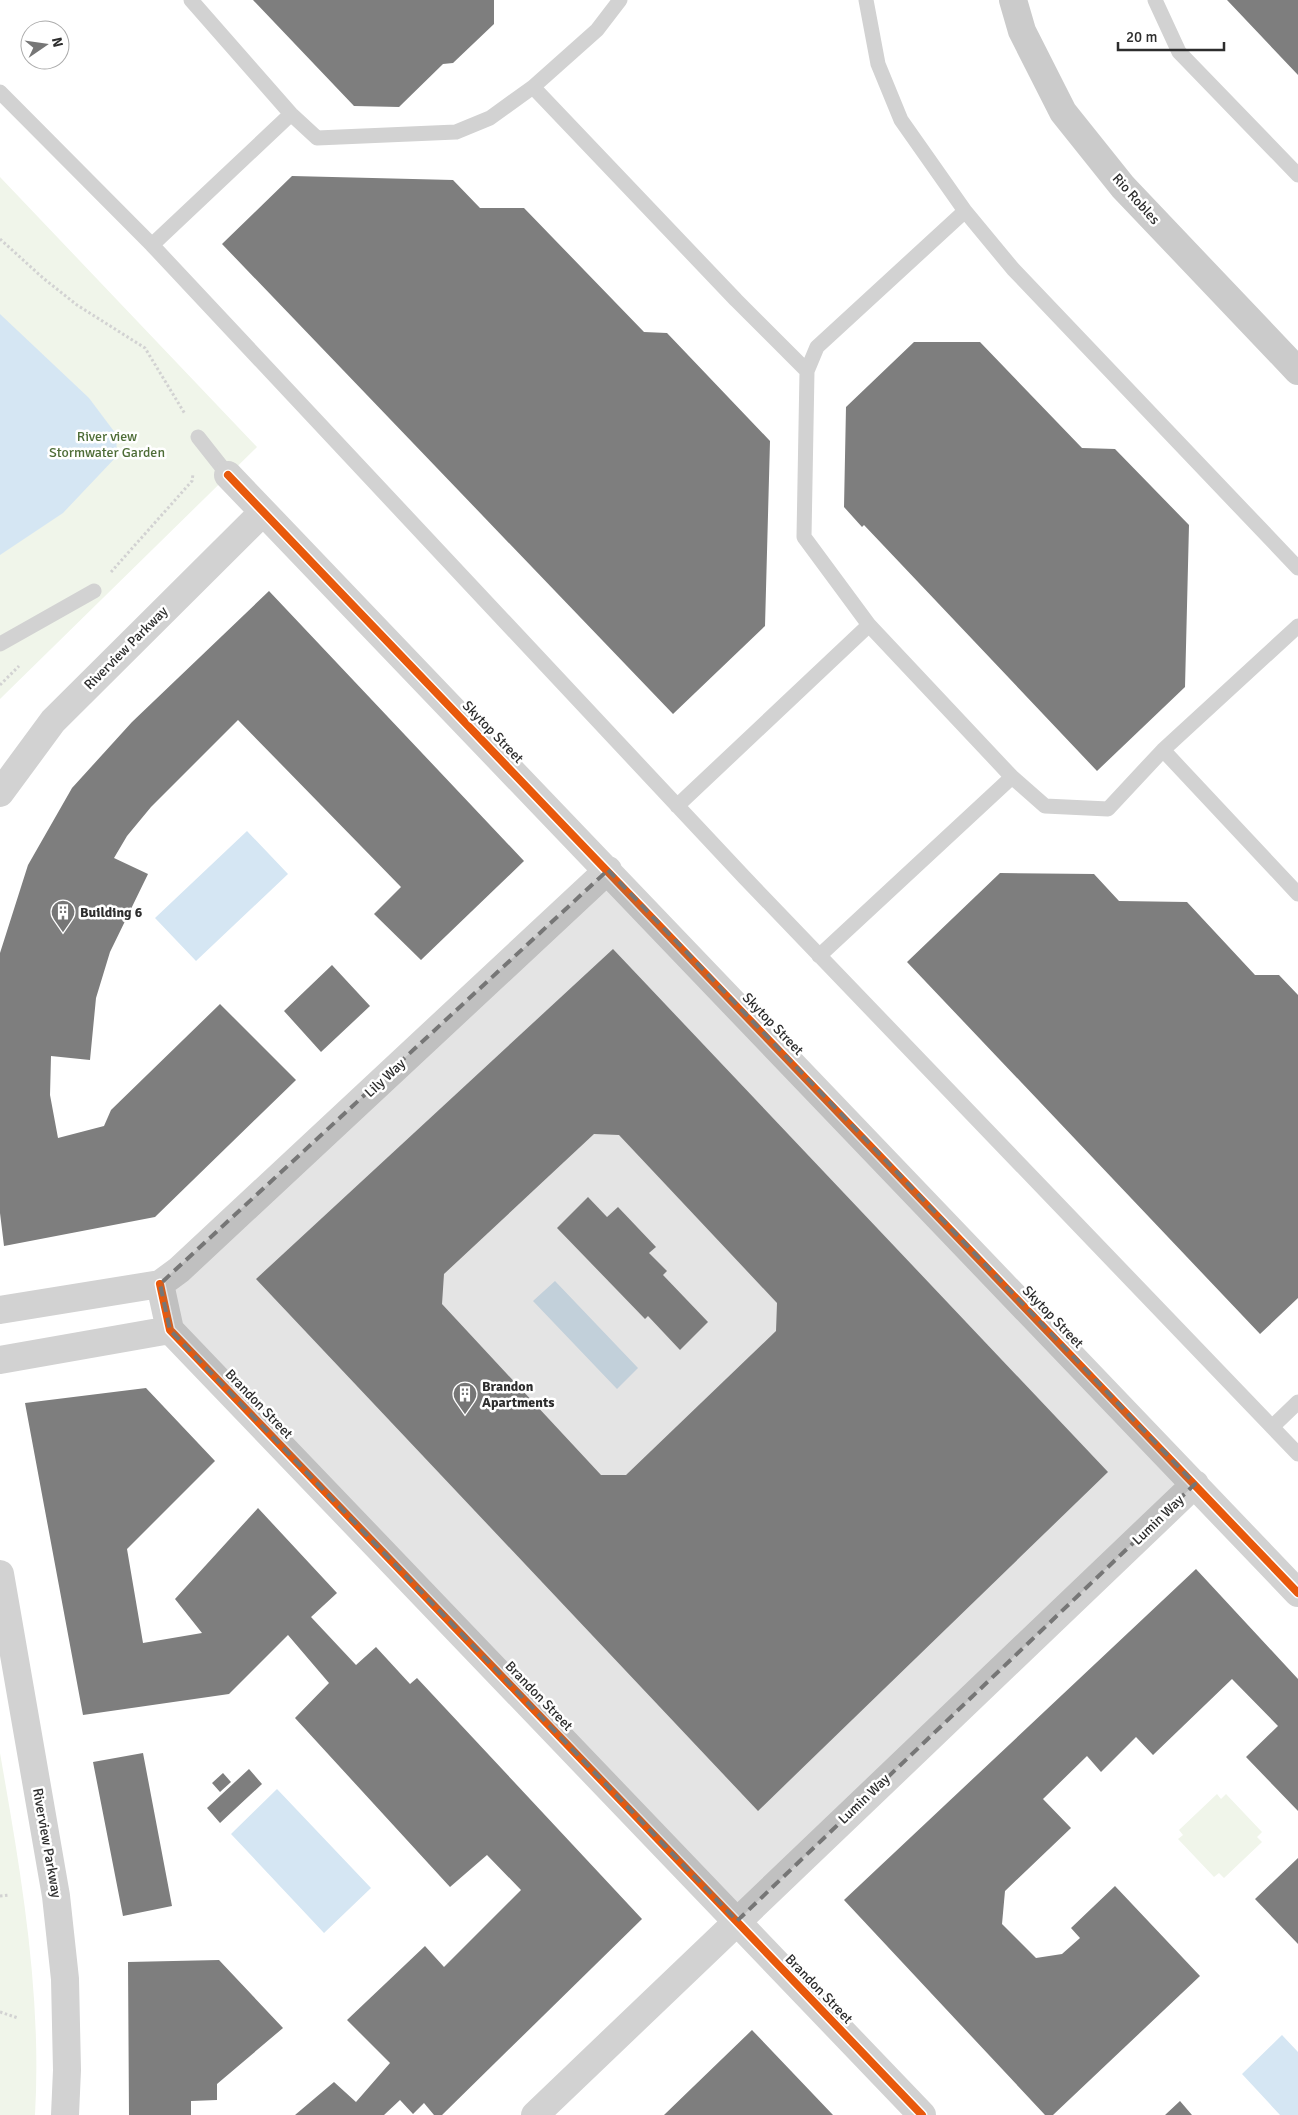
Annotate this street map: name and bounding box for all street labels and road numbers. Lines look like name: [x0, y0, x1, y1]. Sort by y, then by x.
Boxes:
street label: Rio Robles: [1109, 170, 1163, 228]
street label: Riverview Parkway: [81, 602, 172, 693]
street label: Skytop Street: [459, 697, 527, 767]
street label: Skytop Street: [739, 989, 807, 1059]
street label: Lily Way: [361, 1055, 409, 1101]
street label: Skytop Street: [1019, 1282, 1087, 1352]
street label: Brandon Street: [222, 1366, 296, 1442]
street label: Lumin Way: [1129, 1491, 1188, 1549]
street label: Brandon Street: [502, 1658, 576, 1734]
street label: Lumin Way: [835, 1770, 894, 1828]
street label: Riverview Parkway: [29, 1787, 65, 1900]
street label: Brandon Street: [782, 1951, 856, 2027]

